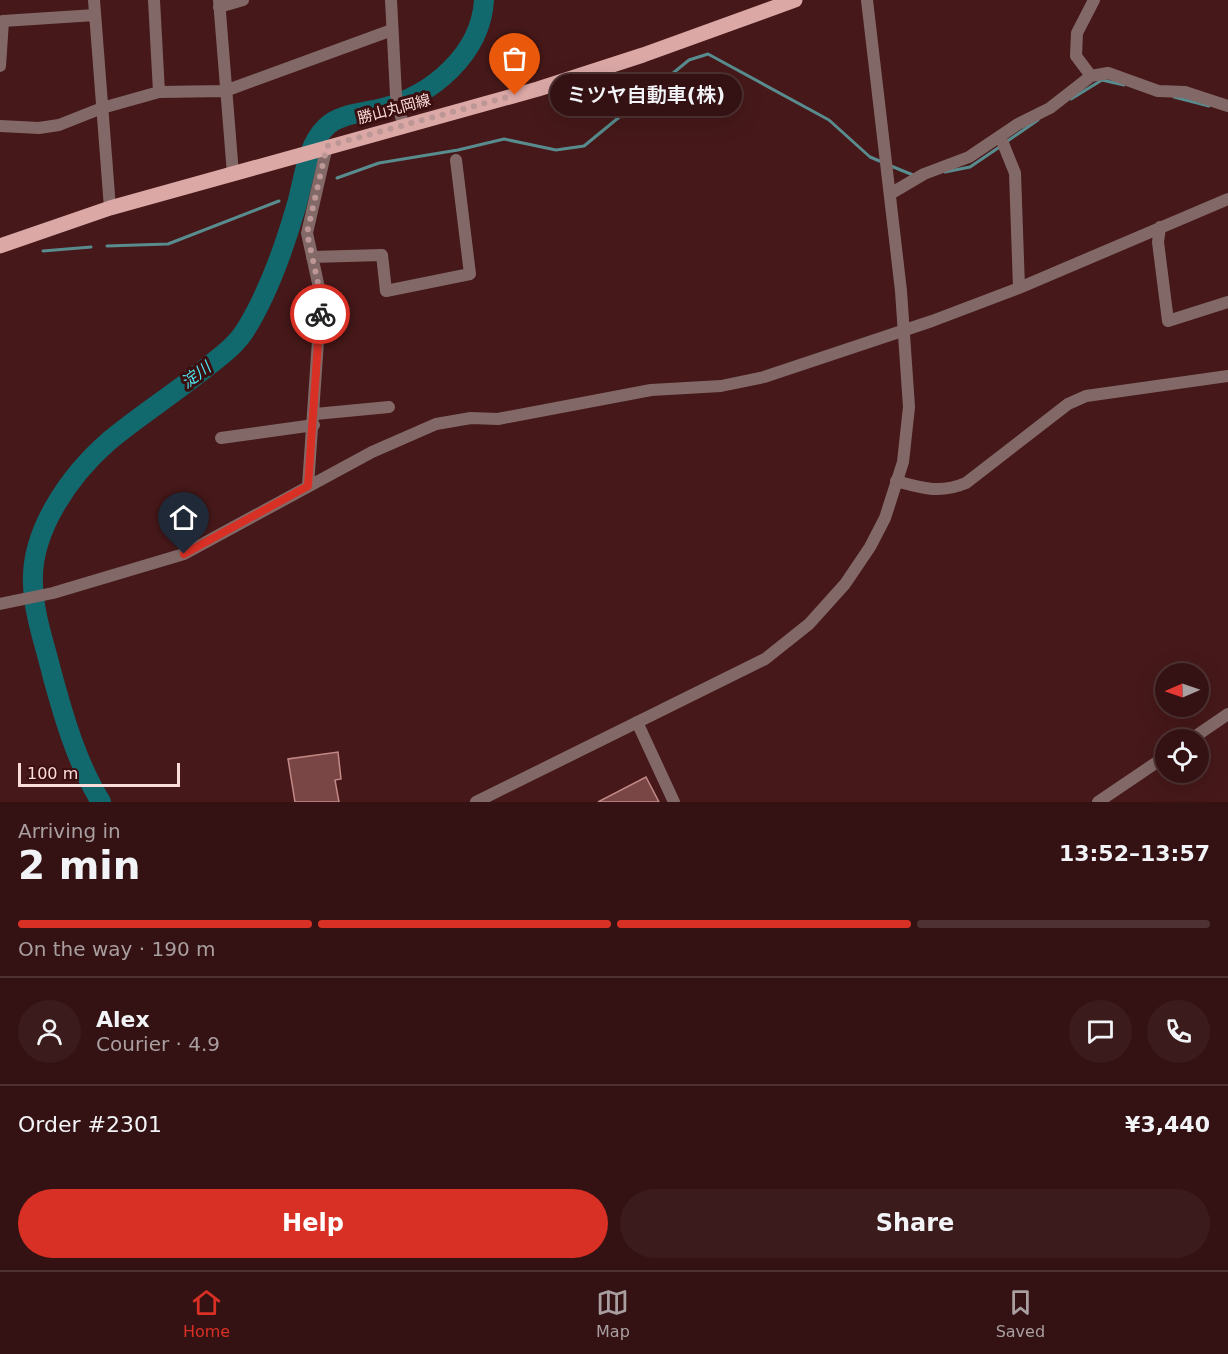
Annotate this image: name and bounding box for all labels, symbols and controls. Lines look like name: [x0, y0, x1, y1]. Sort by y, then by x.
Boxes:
pin: [489, 33, 540, 95]
icon: bag: [498, 42, 531, 75]
callout: ミツヤ自動車(株): [551, 74, 743, 116]
text: ミツヤ自動車(株): [567, 83, 725, 107]
street label: 勝山丸岡線: [355, 91, 433, 127]
courier: [290, 284, 350, 344]
icon: bike: [304, 298, 337, 331]
water label: 淀川: [177, 357, 216, 392]
pin: [158, 492, 209, 554]
icon: home: [167, 501, 200, 534]
north arrow: [1155, 663, 1209, 717]
map controls: [1155, 663, 1209, 783]
button: locate: [1155, 729, 1209, 783]
scale bar: [18, 760, 180, 788]
text: 100 m: [27, 764, 78, 783]
text: Arriving in: [18, 819, 121, 843]
text: 13:52–13:57: [1059, 841, 1210, 866]
text: 2 min: [18, 843, 140, 888]
text: On the way · 190 m: [18, 937, 216, 961]
button: person: [18, 1000, 81, 1063]
button: chat: [1069, 1000, 1132, 1063]
button: phone: [1147, 1000, 1210, 1063]
text: Alex: [96, 1007, 150, 1032]
text: Courier · 4.9: [96, 1032, 220, 1056]
text: Order #2301: [18, 1112, 162, 1137]
text: ¥3,440: [1125, 1112, 1210, 1137]
button: Help: [18, 1189, 608, 1258]
button: Share: [620, 1189, 1210, 1258]
tab: Home: [183, 1286, 230, 1341]
tab: Map: [596, 1286, 630, 1341]
tab: Saved: [996, 1286, 1045, 1341]

